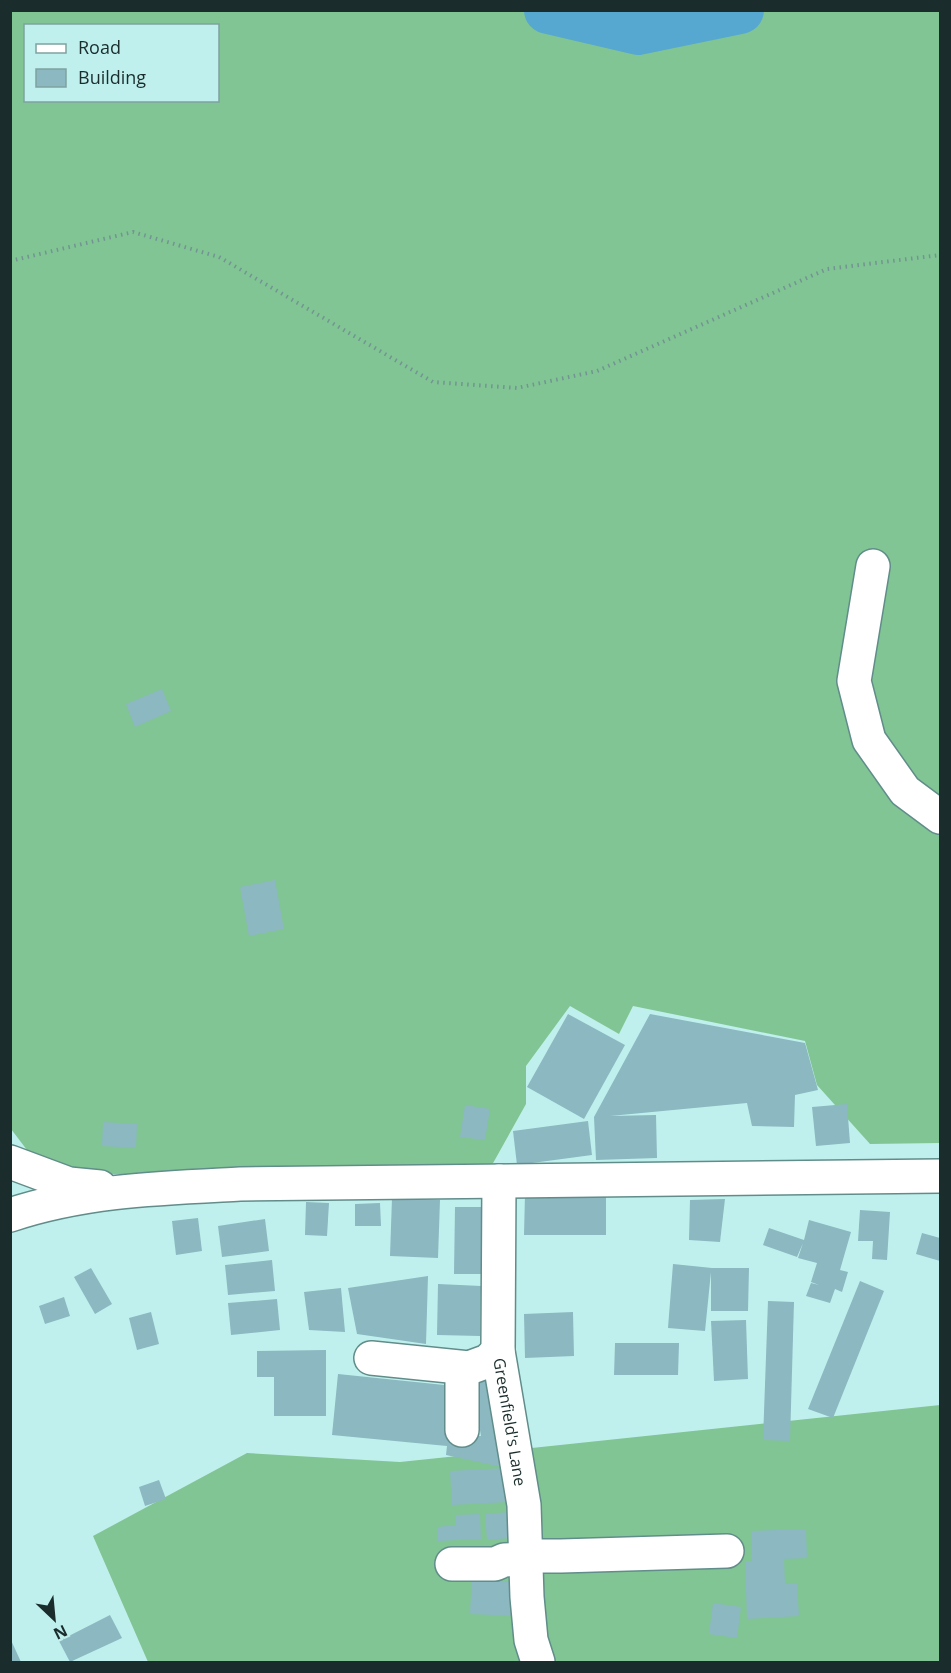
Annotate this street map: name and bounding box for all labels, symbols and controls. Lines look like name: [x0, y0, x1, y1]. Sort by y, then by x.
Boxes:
legend: [24, 24, 219, 102]
text: Road: [78, 35, 121, 59]
text: Building: [78, 65, 146, 89]
street label: Greenfield's Lane: [488, 1356, 532, 1488]
north arrow: [24, 1589, 84, 1649]
text: N: [50, 1620, 71, 1645]

